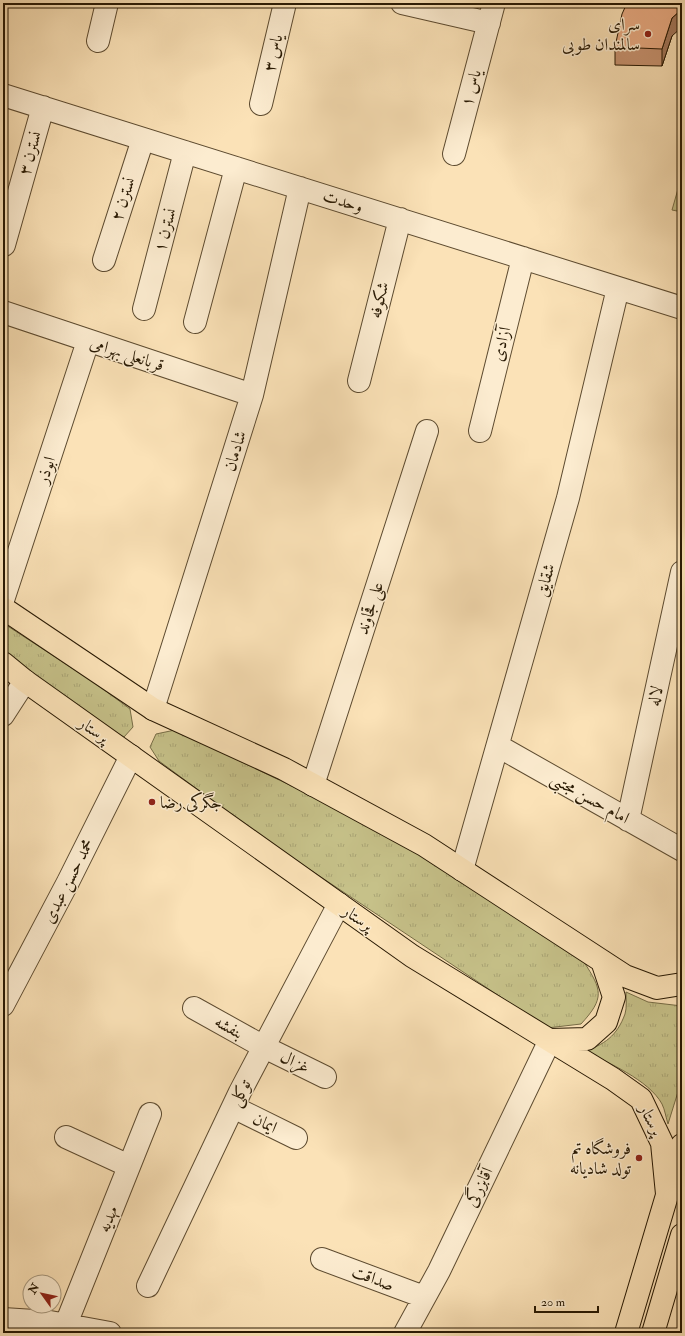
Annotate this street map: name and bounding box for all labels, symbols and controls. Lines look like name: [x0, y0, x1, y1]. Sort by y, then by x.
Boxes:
place label: سرای سالمندان طوبی: [562, 14, 640, 57]
marker: سرای سالمندان طوبی: [643, 29, 653, 39]
street label: یاس ۳: [259, 32, 288, 74]
street label: یاس ۱: [456, 66, 486, 109]
street label: نسترن ۳: [14, 128, 46, 177]
street label: نسترن ۲: [106, 174, 140, 223]
street label: وحدت: [320, 185, 366, 217]
street label: نسترن ۱: [149, 205, 181, 254]
street label: شکوفه: [364, 280, 394, 320]
street label: آزادی: [487, 322, 516, 363]
street label: قربانعلی بهرامی: [87, 332, 167, 378]
street label: شادمان: [219, 428, 251, 474]
street label: ابوذر: [31, 454, 60, 488]
street label: شقایق: [530, 561, 560, 599]
street label: علی قجاوند: [352, 579, 390, 638]
street label: لاله: [643, 684, 667, 708]
street label: پرستار: [72, 711, 115, 750]
street label: امام حسن مجتبی: [545, 768, 633, 832]
place label: جگرکی رضا: [160, 791, 222, 813]
marker: جگرکی رضا: [147, 797, 157, 807]
street label: محمد حسن عبدی: [38, 835, 99, 927]
street label: پرستار: [336, 899, 379, 938]
street label: بنفشه: [211, 1011, 247, 1043]
street label: غزال: [276, 1046, 313, 1079]
street label: توکلی: [224, 1075, 258, 1111]
street label: پرستار: [633, 1099, 668, 1141]
street label: ایمان: [249, 1108, 281, 1138]
place label: فروشگاه تم تولد شادیانه: [570, 1137, 632, 1179]
marker: فروشگاه تم تولد شادیانه: [634, 1153, 644, 1163]
street label: آقابزرگی: [458, 1160, 499, 1210]
street label: مهدیه: [93, 1202, 123, 1235]
street label: صداقت: [349, 1260, 397, 1296]
north arrow: [22, 1274, 62, 1314]
text: N: [25, 1280, 43, 1297]
scale bar: [535, 1288, 598, 1314]
text: 20 m: [541, 1295, 566, 1310]

